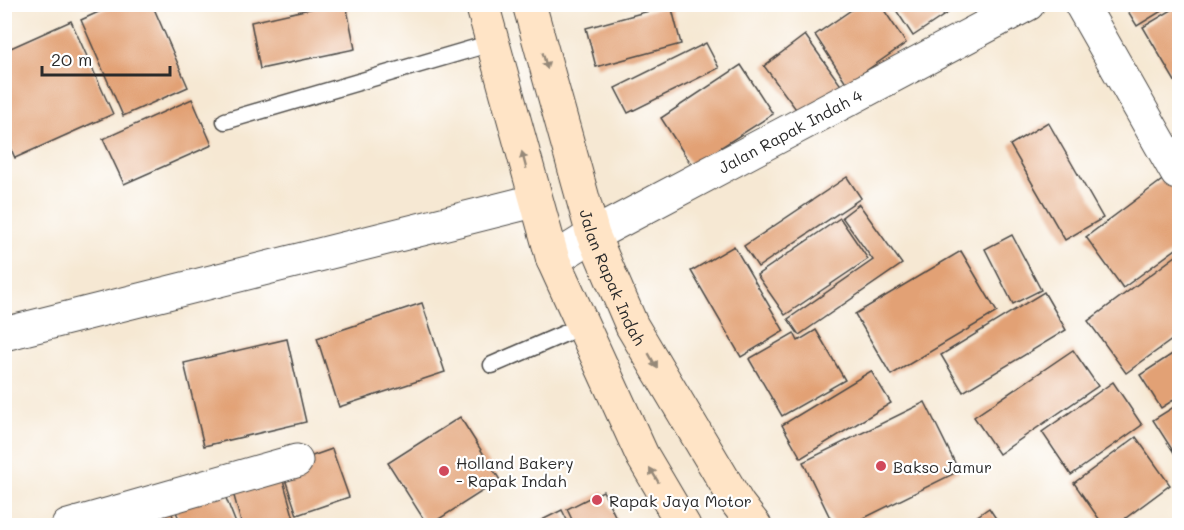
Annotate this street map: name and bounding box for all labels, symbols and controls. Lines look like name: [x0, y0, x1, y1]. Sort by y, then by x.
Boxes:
scale bar: [42, 39, 170, 77]
text: 20 m: [51, 47, 92, 71]
one-way arrow: [541, 52, 550, 70]
street label: Jalan Rapak Indah 4: [714, 83, 866, 177]
one-way arrow: [518, 151, 528, 169]
street label: Jalan Rapak Indah: [576, 207, 651, 349]
one-way arrow: [648, 353, 658, 370]
place label: Holland Bakery - Rapak Indah: [456, 452, 574, 491]
place label: Bakso Jamur: [893, 456, 992, 477]
marker: Bakso Jamur: [874, 459, 888, 473]
marker: Holland Bakery - Rapak Indah: [437, 464, 451, 478]
one-way arrow: [648, 467, 659, 483]
place label: Rapak Jaya Motor: [609, 490, 752, 511]
marker: Rapak Jaya Motor: [590, 493, 604, 507]

